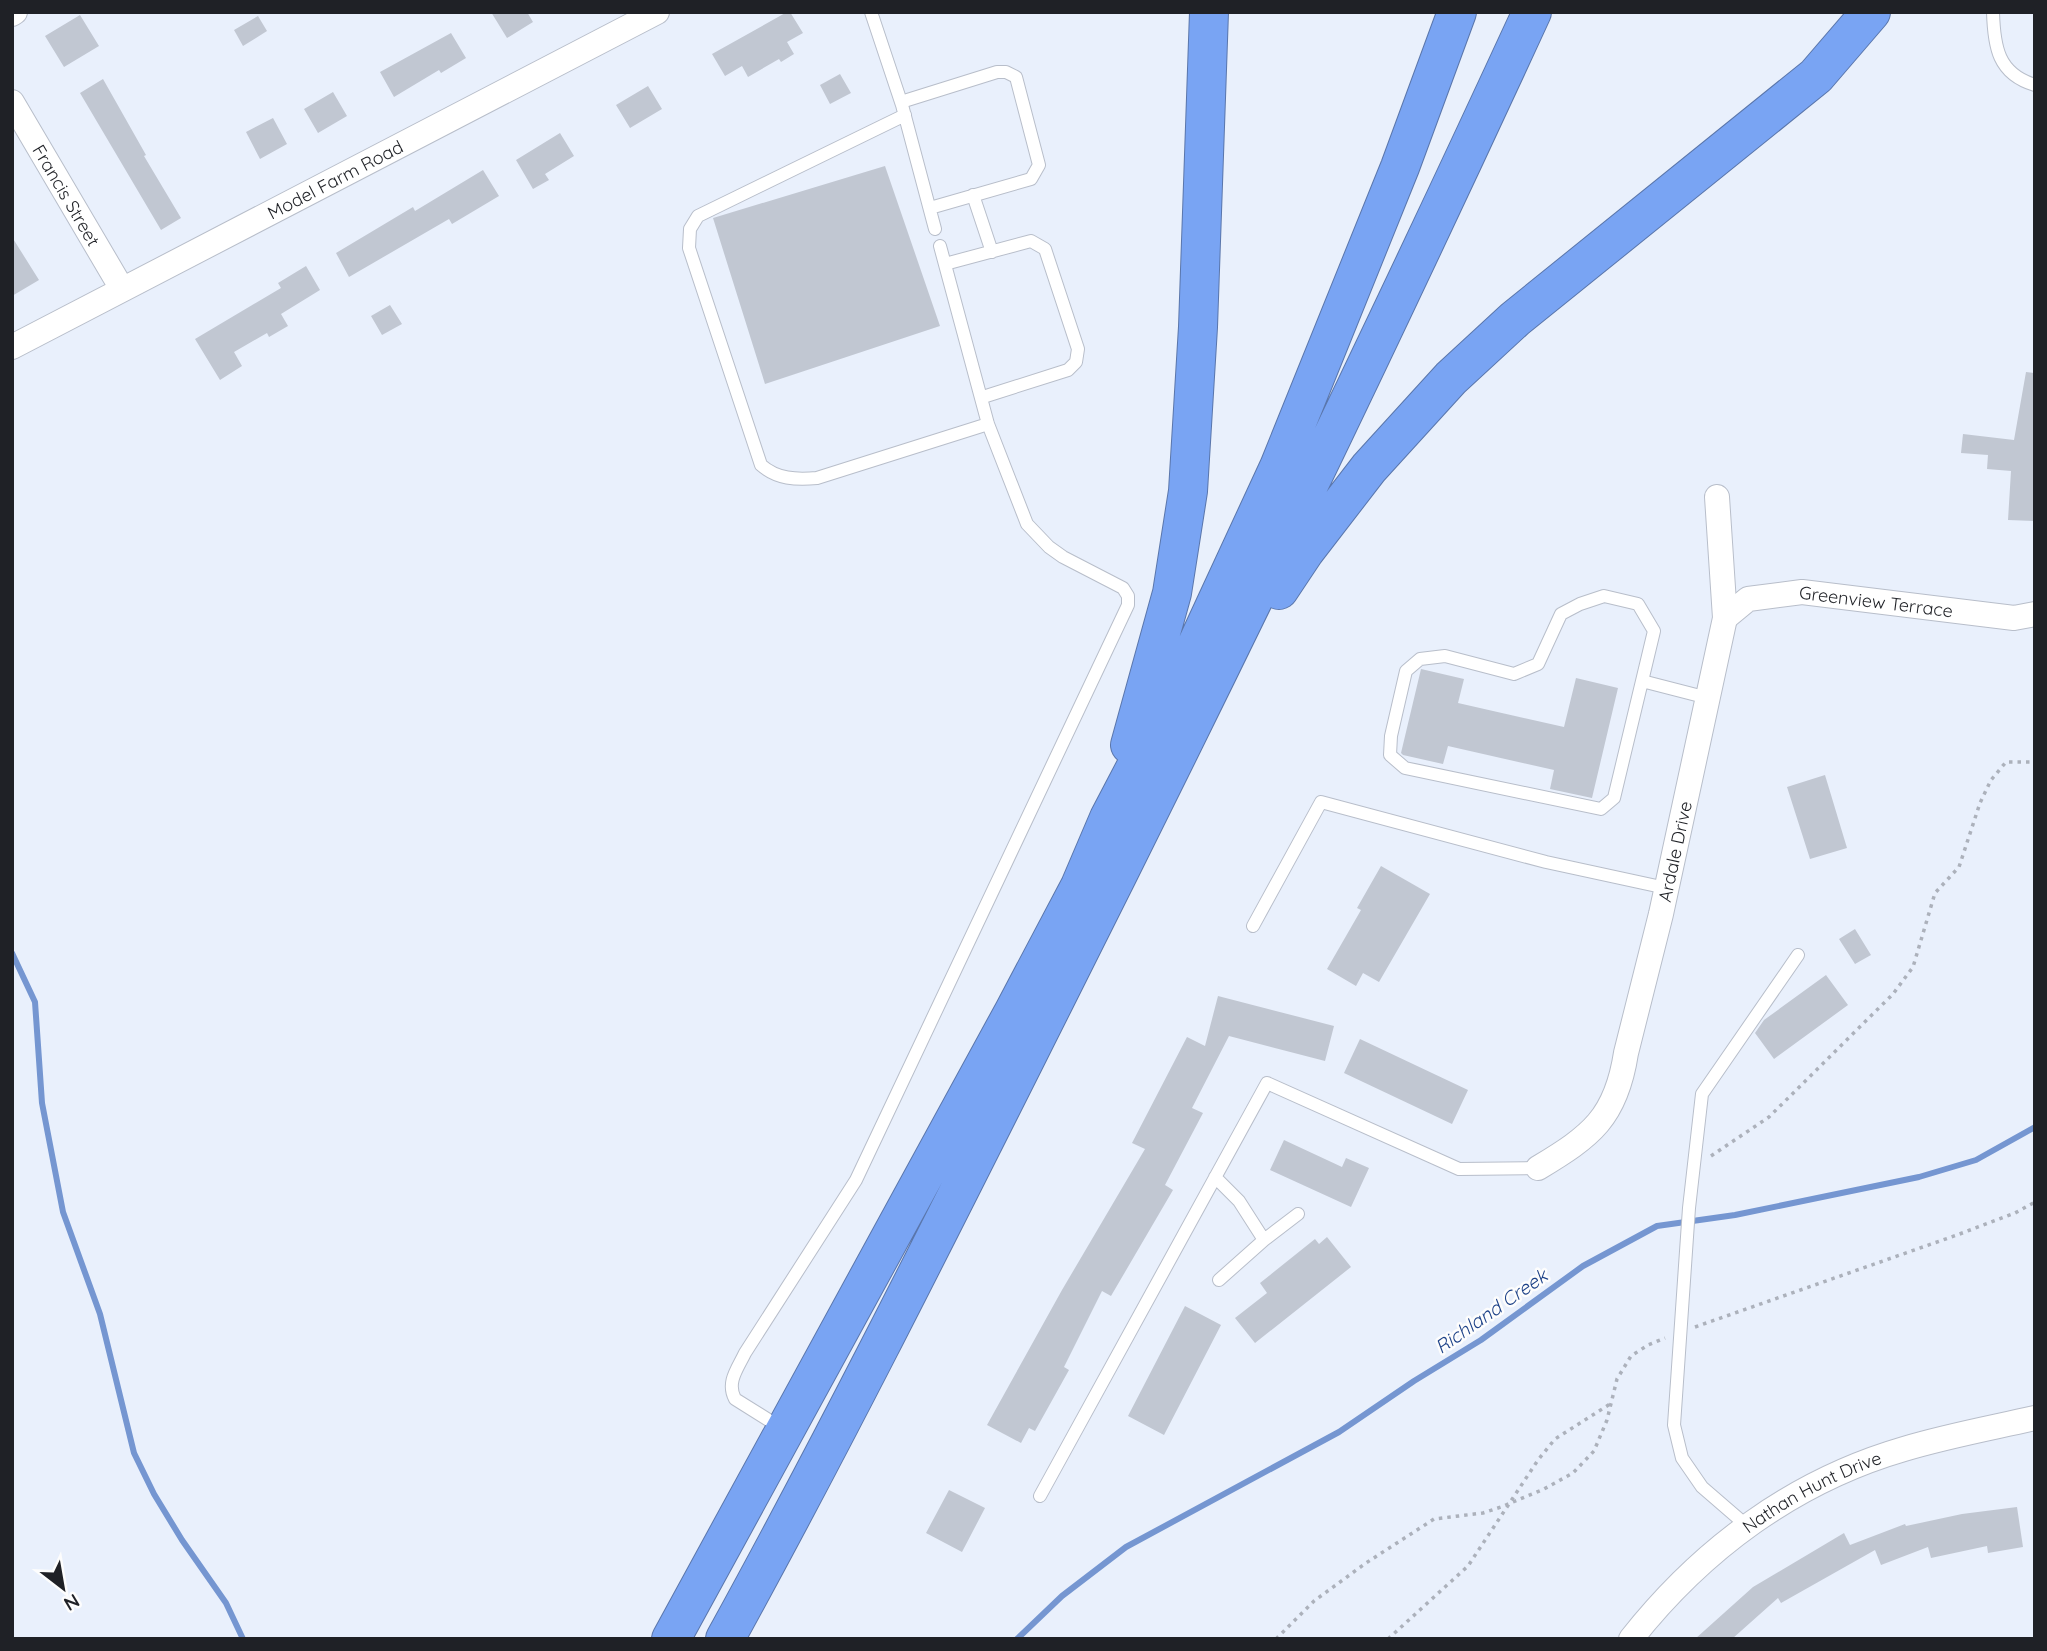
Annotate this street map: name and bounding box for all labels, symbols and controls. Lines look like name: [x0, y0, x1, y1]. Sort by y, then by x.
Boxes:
street label: Model Farm Road: [263, 135, 407, 224]
street label: Francis Street: [28, 140, 106, 250]
street label: Greenview Terrace: [1798, 580, 1954, 622]
street label: Ardale Drive: [1652, 799, 1697, 904]
water label: Richland Creek: [1430, 1262, 1553, 1359]
street label: Nathan Hunt Drive: [1738, 1446, 1884, 1538]
north arrow: [28, 1553, 98, 1623]
text: N: [60, 1589, 84, 1616]

